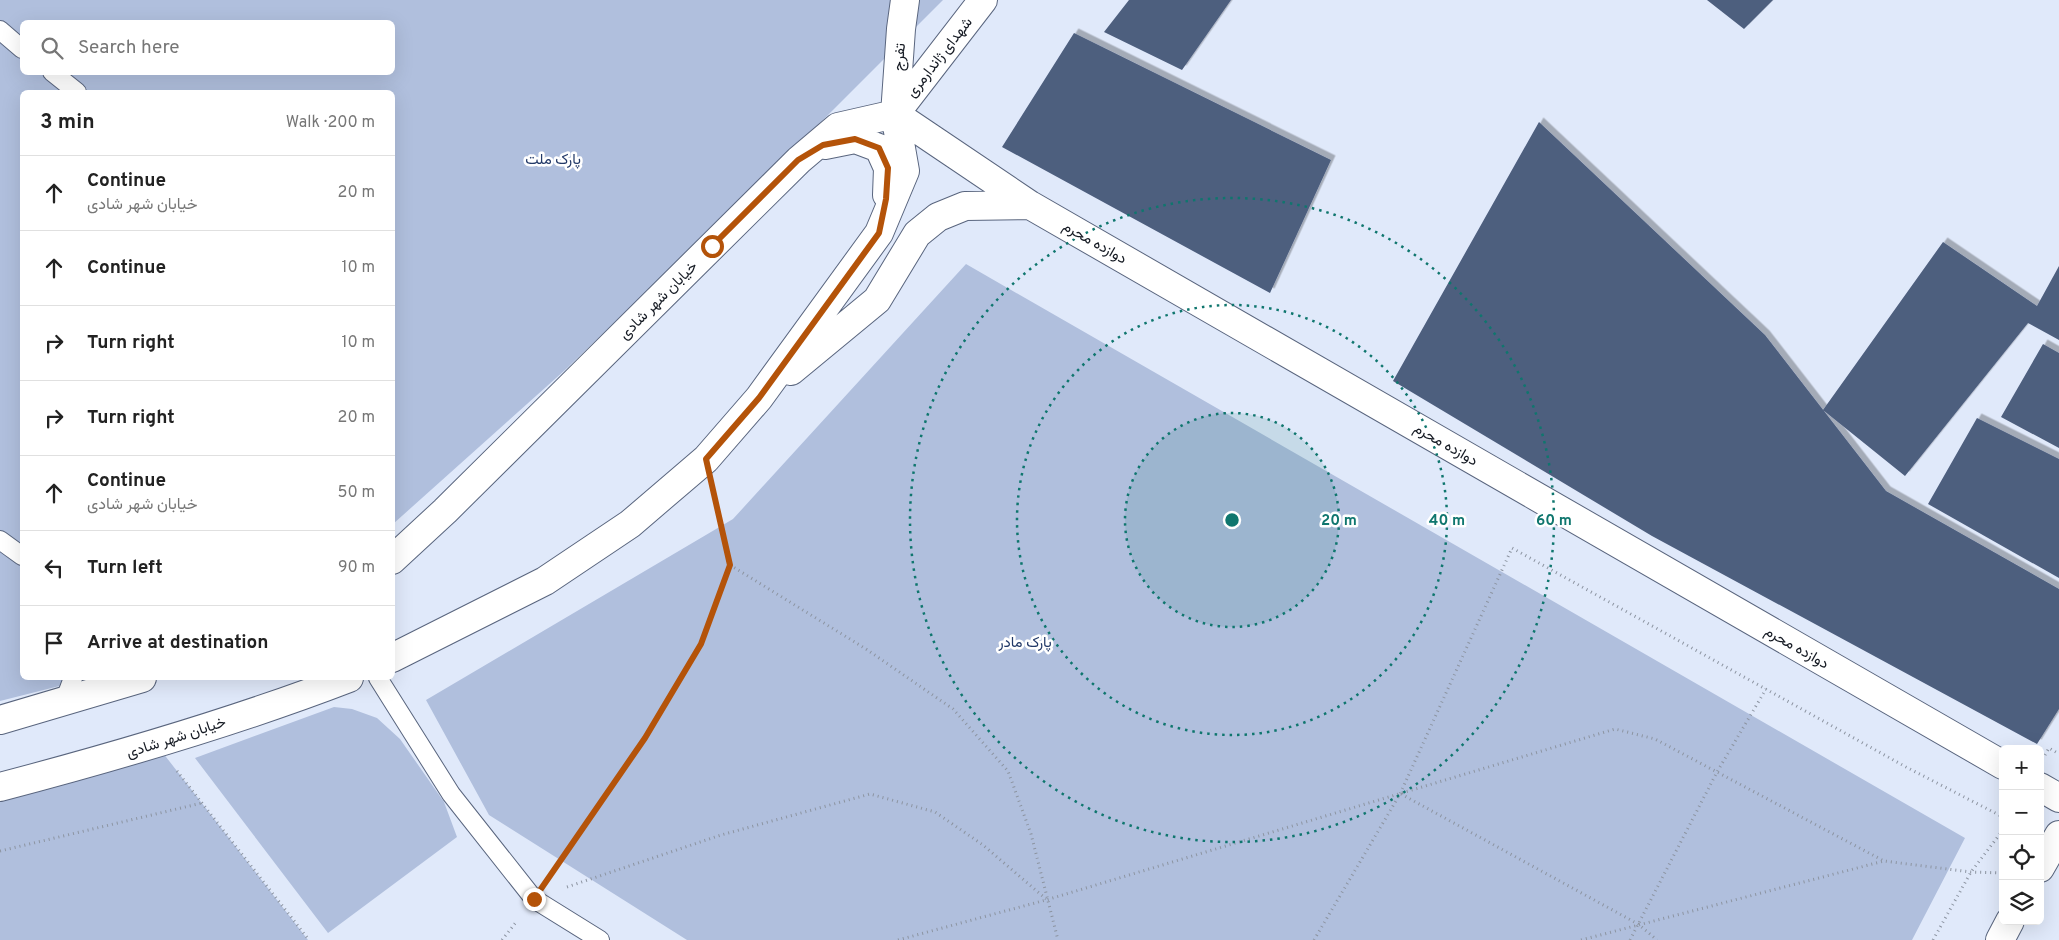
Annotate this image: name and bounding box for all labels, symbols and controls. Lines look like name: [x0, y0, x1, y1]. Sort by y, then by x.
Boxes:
street label: شهدای ژاندارمری: [903, 14, 978, 102]
search box: [20, 20, 395, 75]
icon: search: [38, 34, 66, 62]
text: Search here: [78, 36, 180, 60]
street label: تفرج: [890, 42, 911, 72]
text: 3 min: [40, 109, 95, 136]
text: Walk · 200 m: [286, 113, 375, 133]
park label: پارک ملت: [525, 151, 581, 170]
text: Continue: [87, 169, 166, 193]
icon: ahead: [40, 179, 68, 207]
text: 20 m: [338, 183, 375, 203]
text: خیابان شهر شادی: [87, 195, 197, 215]
street label: دوازده محرم: [1059, 217, 1130, 269]
route start: [701, 235, 724, 258]
icon: ahead: [40, 254, 68, 282]
text: Continue: [87, 256, 166, 280]
text: 10 m: [341, 258, 375, 278]
street label: خیابان شهر شادی: [616, 258, 702, 344]
icon: right: [40, 329, 68, 357]
text: Turn right: [87, 331, 175, 355]
text: 10 m: [341, 333, 375, 353]
icon: right: [40, 404, 68, 432]
text: Turn right: [87, 406, 175, 430]
text: 20 m: [338, 408, 375, 428]
street label: دوازده محرم: [1410, 419, 1481, 471]
text: Continue: [87, 469, 166, 493]
icon: ahead: [40, 479, 68, 507]
text: 50 m: [338, 483, 375, 503]
text: خیابان شهر شادی: [87, 495, 197, 515]
centre of rings: [1223, 511, 1241, 529]
text: 20 m: [1321, 512, 1357, 531]
text: 40 m: [1429, 512, 1465, 531]
text: 60 m: [1536, 512, 1572, 531]
icon: left: [40, 554, 68, 582]
text: Turn left: [87, 556, 163, 580]
text: 90 m: [338, 558, 375, 578]
street label: دوازده محرم: [1761, 622, 1832, 674]
icon: arrive: [40, 629, 68, 657]
text: Arrive at destination: [87, 631, 268, 655]
park label: پارک مادر: [997, 634, 1052, 653]
street label: خیابان شهر شادی: [124, 713, 229, 763]
map controls: [1999, 745, 2044, 925]
button: +: [1999, 745, 2044, 790]
button: −: [1999, 790, 2044, 835]
button: locate: [1999, 835, 2044, 880]
button: layers: [1999, 880, 2044, 925]
route end: [523, 888, 546, 911]

